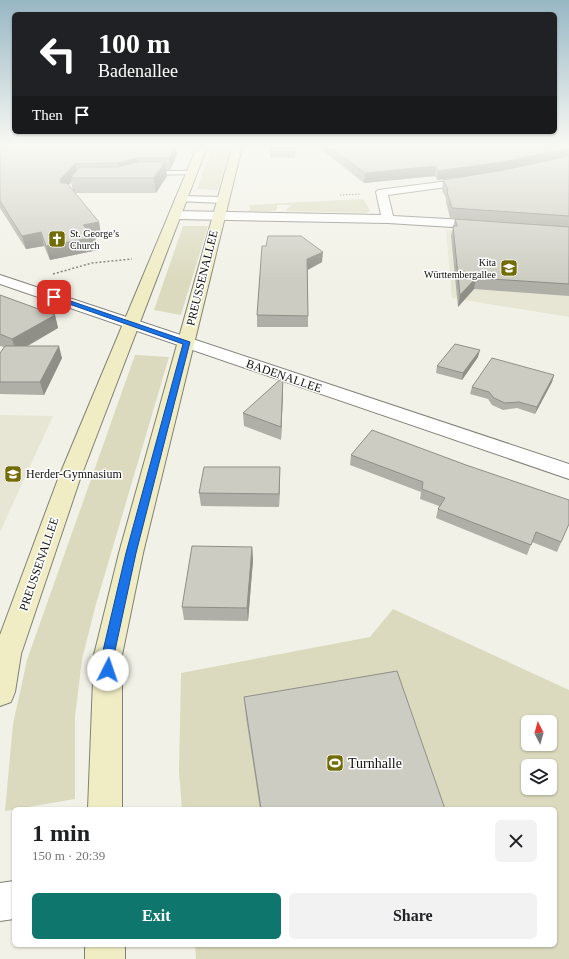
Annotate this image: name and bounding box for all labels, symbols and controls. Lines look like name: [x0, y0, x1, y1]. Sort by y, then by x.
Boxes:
icon: left: [32, 28, 84, 80]
text: 100 m: [98, 28, 170, 59]
text: Badenallee: [98, 61, 178, 81]
icon: arrive: [71, 104, 93, 126]
text: Then: [32, 107, 63, 123]
place label: St. George’s Church: [70, 228, 119, 251]
church icon: St. George’s Church: [47, 229, 67, 249]
street label: PREUSSENALLEE: [183, 229, 221, 327]
place label: Kita Württembergallee: [424, 257, 497, 280]
school or university icon: Kita Württembergallee: [499, 258, 519, 278]
pin: [37, 280, 71, 314]
icon: arrive: [43, 286, 65, 308]
street label: BADENALLEE: [244, 356, 324, 396]
school or university icon: Herder-Gymnasium: [3, 464, 23, 484]
place label: Herder-Gymnasium: [26, 467, 122, 481]
street label: PREUSSENALLEE: [16, 515, 62, 613]
position arrow: [87, 649, 129, 691]
north arrow: [521, 715, 557, 751]
map controls: [521, 715, 557, 795]
sports icon: Turnhalle: [325, 753, 345, 773]
place label: Turnhalle: [348, 756, 402, 771]
button: layers: [521, 759, 557, 795]
text: 1 min: [32, 820, 90, 846]
button: close: [495, 820, 537, 862]
text: 150 m · 20:39: [32, 848, 105, 863]
button: Exit: [32, 893, 281, 939]
button: Share: [289, 893, 537, 939]

